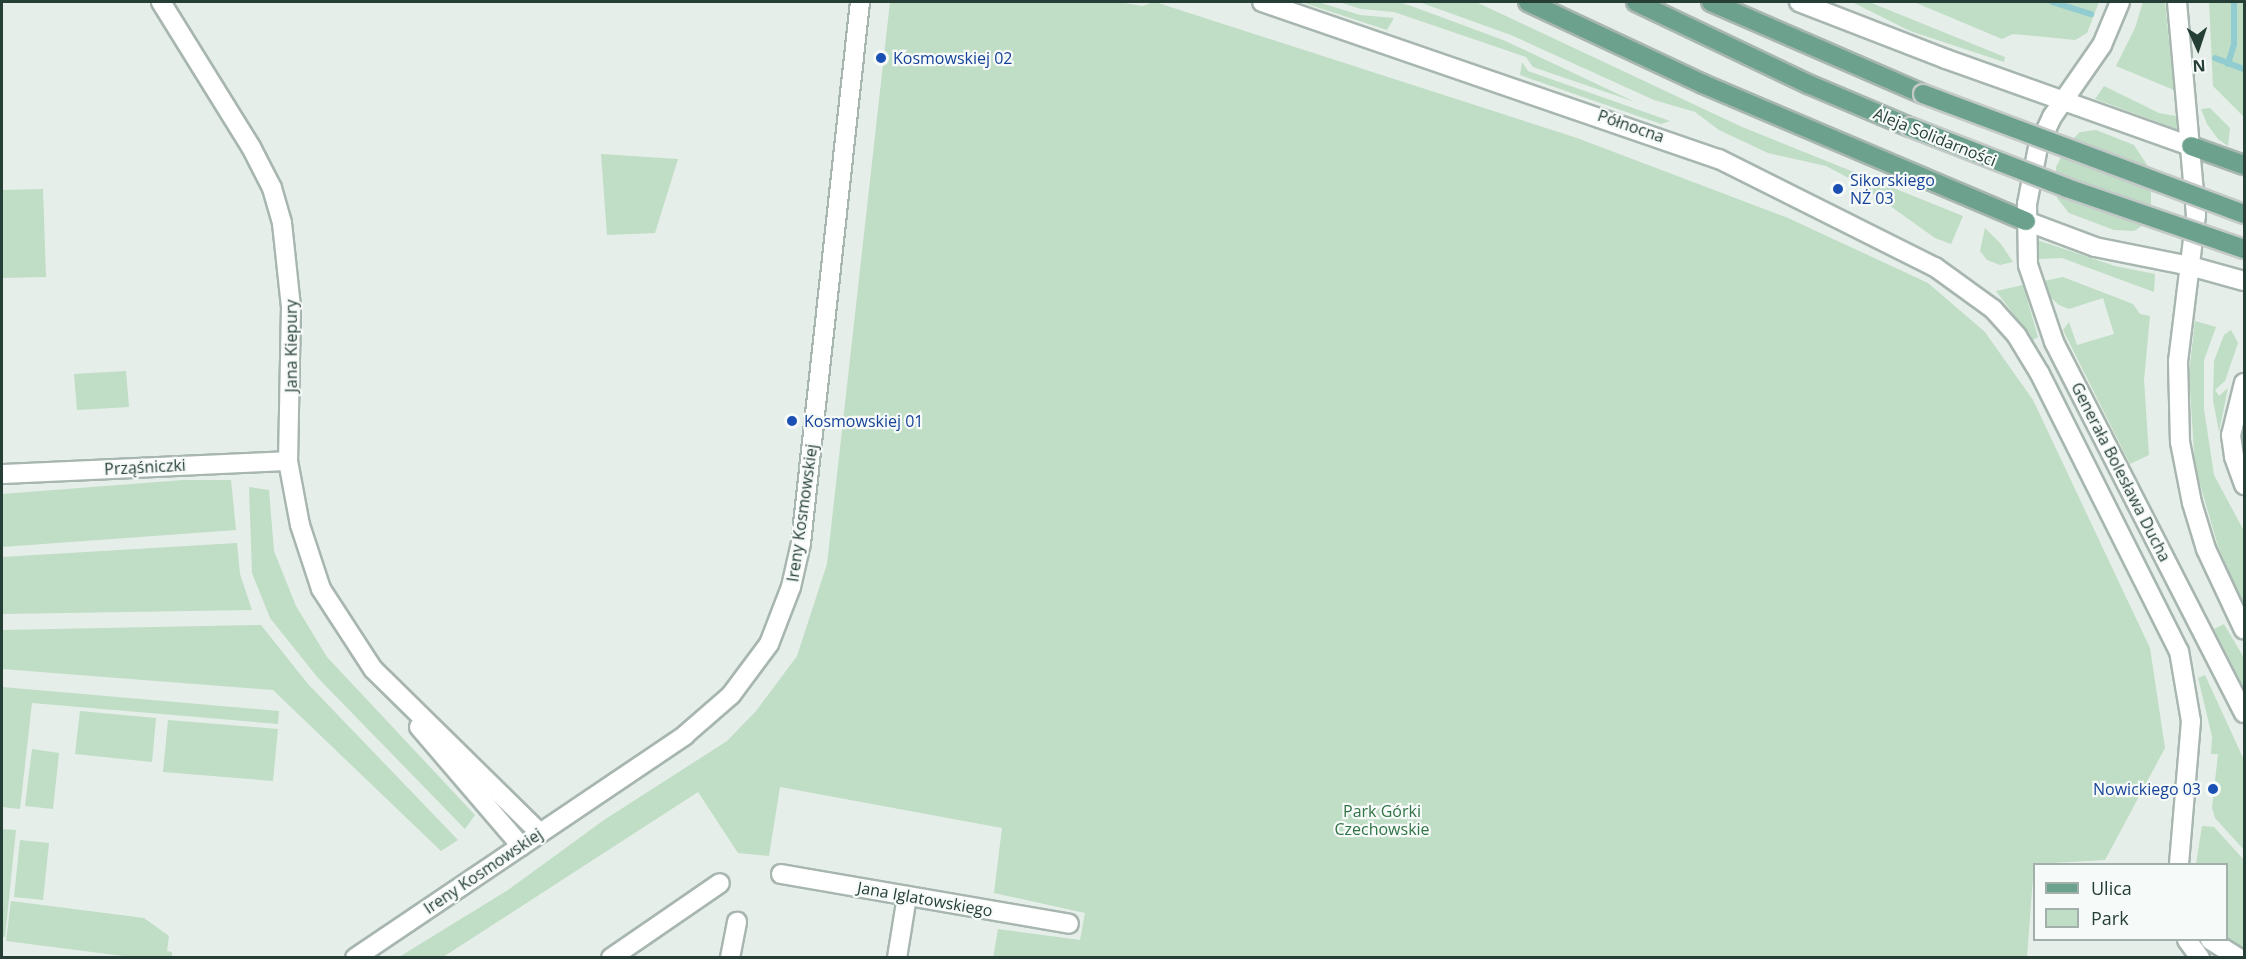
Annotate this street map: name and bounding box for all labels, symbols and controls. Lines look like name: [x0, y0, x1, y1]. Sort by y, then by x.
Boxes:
north arrow: [2168, 18, 2228, 78]
place label: Kosmowskiej 02: [893, 48, 1012, 68]
marker: Kosmowskiej 02: [874, 51, 888, 65]
text: N: [2192, 55, 2206, 77]
street label: Aleja Solidarności: [1871, 104, 1999, 170]
street label: Północna: [1595, 106, 1667, 146]
place label: Sikorskiego NŻ 03: [1850, 170, 1935, 208]
marker: Sikorskiego NŻ 03: [1831, 182, 1845, 196]
street label: Jana Kiepury: [281, 299, 301, 393]
street label: Generała Bolesława Ducha: [2067, 379, 2175, 565]
place label: Kosmowskiej 01: [804, 411, 923, 431]
marker: Kosmowskiej 01: [785, 414, 799, 428]
street label: Ireny Kosmowskiej: [783, 443, 821, 583]
street label: Prząśniczki: [104, 455, 186, 479]
place label: Nowickiego 03: [2093, 779, 2201, 799]
marker: Nowickiego 03: [2206, 782, 2220, 796]
park label: Park Górki Czechowskie: [1334, 801, 1430, 839]
street label: Ireny Kosmowskiej: [420, 824, 546, 918]
legend: [2033, 863, 2228, 941]
text: Ulica: [2091, 876, 2132, 900]
street label: Jana Iglatowskiego: [856, 878, 994, 920]
text: Park: [2091, 906, 2129, 930]

